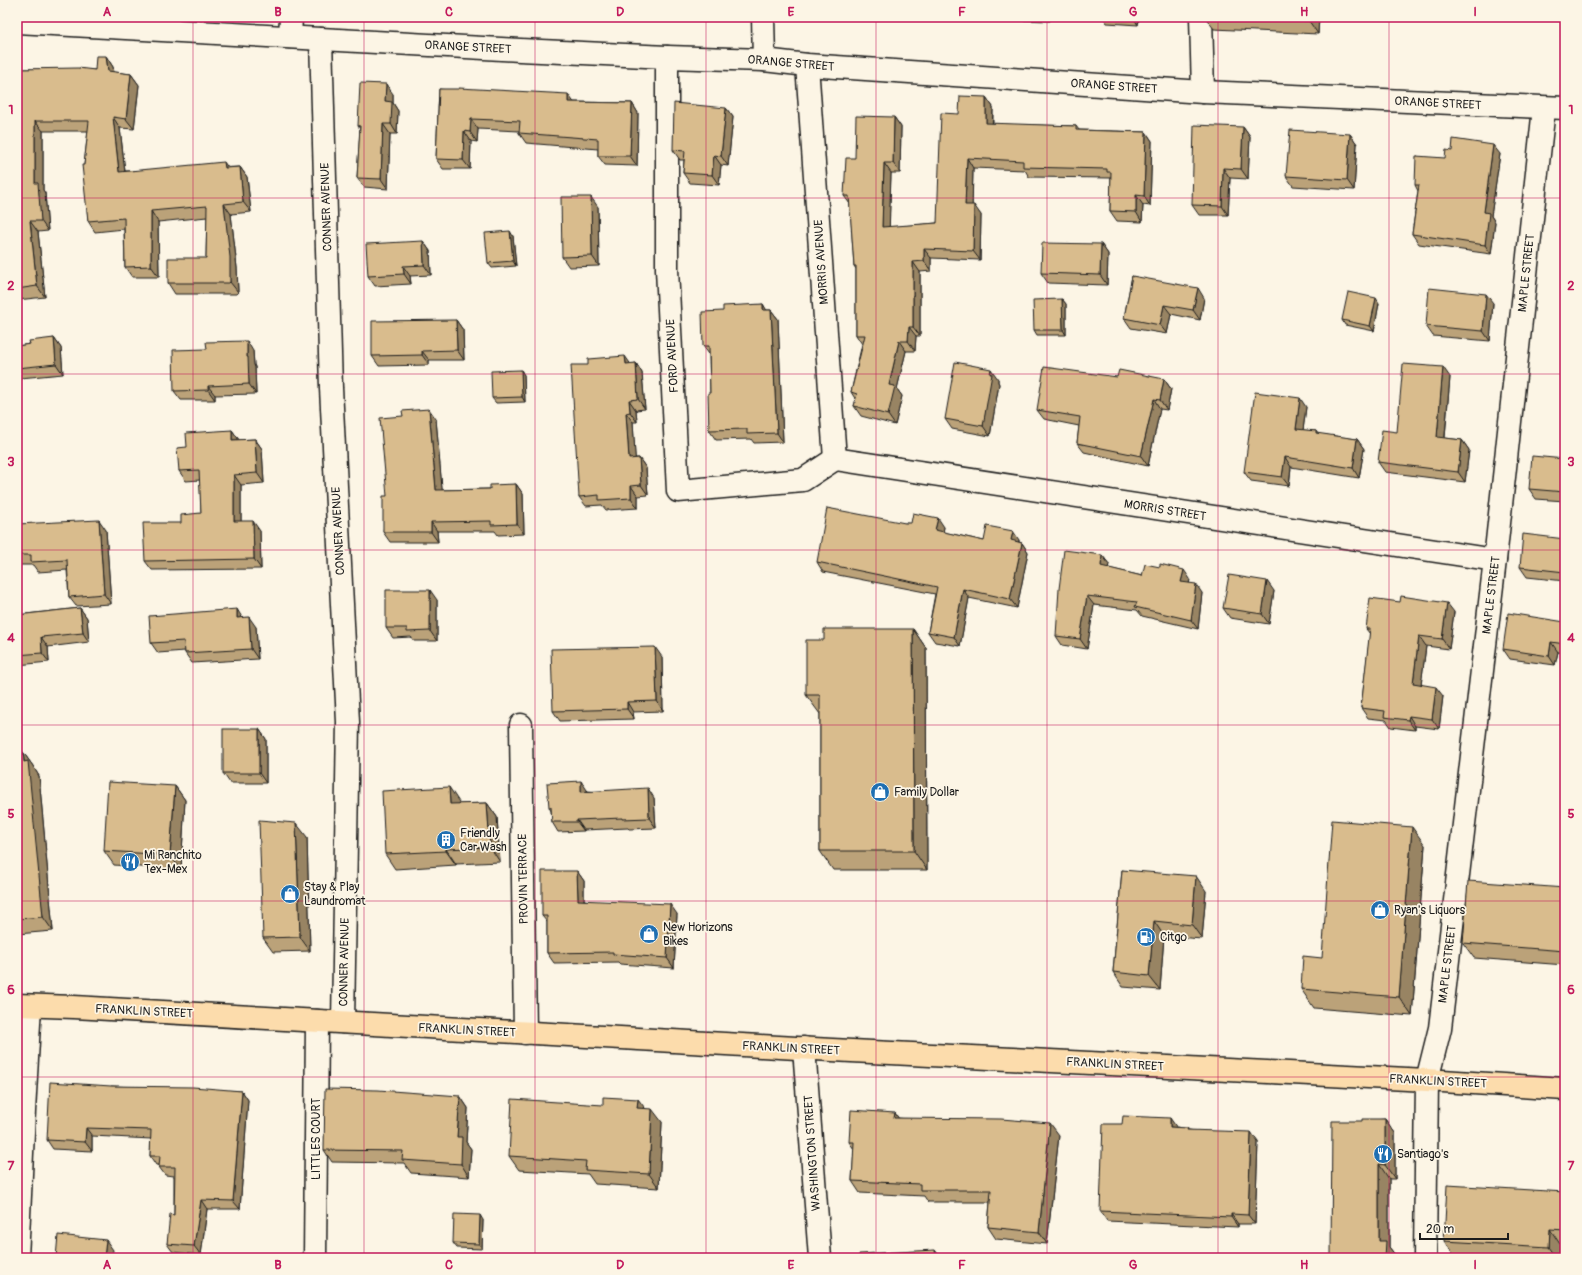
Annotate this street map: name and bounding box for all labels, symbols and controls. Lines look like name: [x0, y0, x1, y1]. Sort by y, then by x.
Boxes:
text: A: [103, 4, 112, 20]
text: B: [274, 4, 282, 20]
text: C: [445, 4, 453, 20]
text: D: [616, 4, 624, 20]
text: E: [788, 4, 795, 20]
text: F: [958, 4, 966, 20]
text: G: [1129, 4, 1138, 20]
text: H: [1300, 4, 1308, 20]
text: I: [1473, 4, 1477, 20]
street label: ORANGE STREET: [424, 38, 512, 57]
street label: ORANGE STREET: [747, 52, 835, 75]
street label: ORANGE STREET: [1070, 76, 1158, 97]
street label: ORANGE STREET: [1394, 94, 1482, 113]
text: 1: [8, 102, 14, 118]
text: 1: [1568, 102, 1574, 118]
street label: CONNER AVENUE: [317, 162, 336, 252]
street label: MORRIS AVENUE: [811, 219, 832, 305]
street label: MAPLE STREET: [1515, 233, 1538, 313]
text: 2: [7, 278, 15, 294]
text: 2: [1567, 278, 1575, 294]
street label: FORD AVENUE: [663, 319, 682, 393]
text: 3: [7, 454, 15, 470]
text: 3: [1567, 454, 1575, 470]
street label: CONNER AVENUE: [329, 486, 348, 576]
street label: MORRIS STREET: [1123, 497, 1207, 524]
street label: MAPLE STREET: [1479, 555, 1504, 635]
text: 4: [7, 630, 15, 646]
text: 4: [1567, 630, 1575, 646]
shop icon: Family Dollar: [869, 781, 891, 803]
place label: Family Dollar: [894, 785, 960, 800]
text: 5: [7, 806, 15, 822]
text: 5: [1567, 806, 1575, 822]
place label: Friendly Car Wash: [460, 826, 507, 855]
building icon: Friendly Car Wash: [435, 829, 457, 851]
street label: PROVIN TERRACE: [515, 834, 532, 924]
place label: Mi Ranchito Tex-Mex: [144, 848, 202, 877]
restaurant icon: Mi Ranchito Tex-Mex: [119, 851, 141, 873]
place label: Stay & Play Laundromat: [304, 880, 366, 909]
shop icon: Stay & Play Laundromat: [279, 883, 301, 905]
shop icon: Ryan's Liquors: [1369, 899, 1391, 921]
place label: Ryan's Liquors: [1394, 903, 1466, 918]
street label: CONNER AVENUE: [336, 918, 353, 1007]
place label: New Horizons Bikes: [663, 920, 733, 949]
shop icon: New Horizons Bikes: [638, 923, 660, 945]
street label: MAPLE STREET: [1435, 924, 1460, 1004]
fuel station icon: Citgo: [1135, 926, 1157, 948]
place label: Citgo: [1160, 930, 1187, 945]
text: 6: [7, 982, 15, 998]
text: 6: [1567, 982, 1575, 998]
street label: FRANKLIN STREET: [95, 1001, 194, 1022]
street label: FRANKLIN STREET: [418, 1020, 517, 1041]
street label: FRANKLIN STREET: [742, 1038, 841, 1059]
street label: FRANKLIN STREET: [1066, 1054, 1165, 1075]
street label: FRANKLIN STREET: [1389, 1071, 1488, 1092]
street label: WASHINGTON STREET: [801, 1094, 824, 1211]
street label: LITTLES COURT: [309, 1098, 324, 1180]
restaurant icon: Santiago's: [1372, 1143, 1394, 1165]
place label: Santiago's: [1397, 1147, 1449, 1162]
text: 7: [8, 1158, 15, 1174]
text: 7: [1568, 1158, 1575, 1174]
scale bar: [1420, 1215, 1508, 1241]
text: 20 m: [1426, 1222, 1455, 1237]
text: A: [103, 1257, 112, 1273]
text: B: [274, 1257, 282, 1273]
text: C: [445, 1257, 453, 1273]
text: D: [616, 1257, 624, 1273]
text: E: [788, 1257, 795, 1273]
text: F: [958, 1257, 966, 1273]
text: G: [1129, 1257, 1138, 1273]
text: H: [1300, 1257, 1308, 1273]
text: I: [1473, 1257, 1477, 1273]

